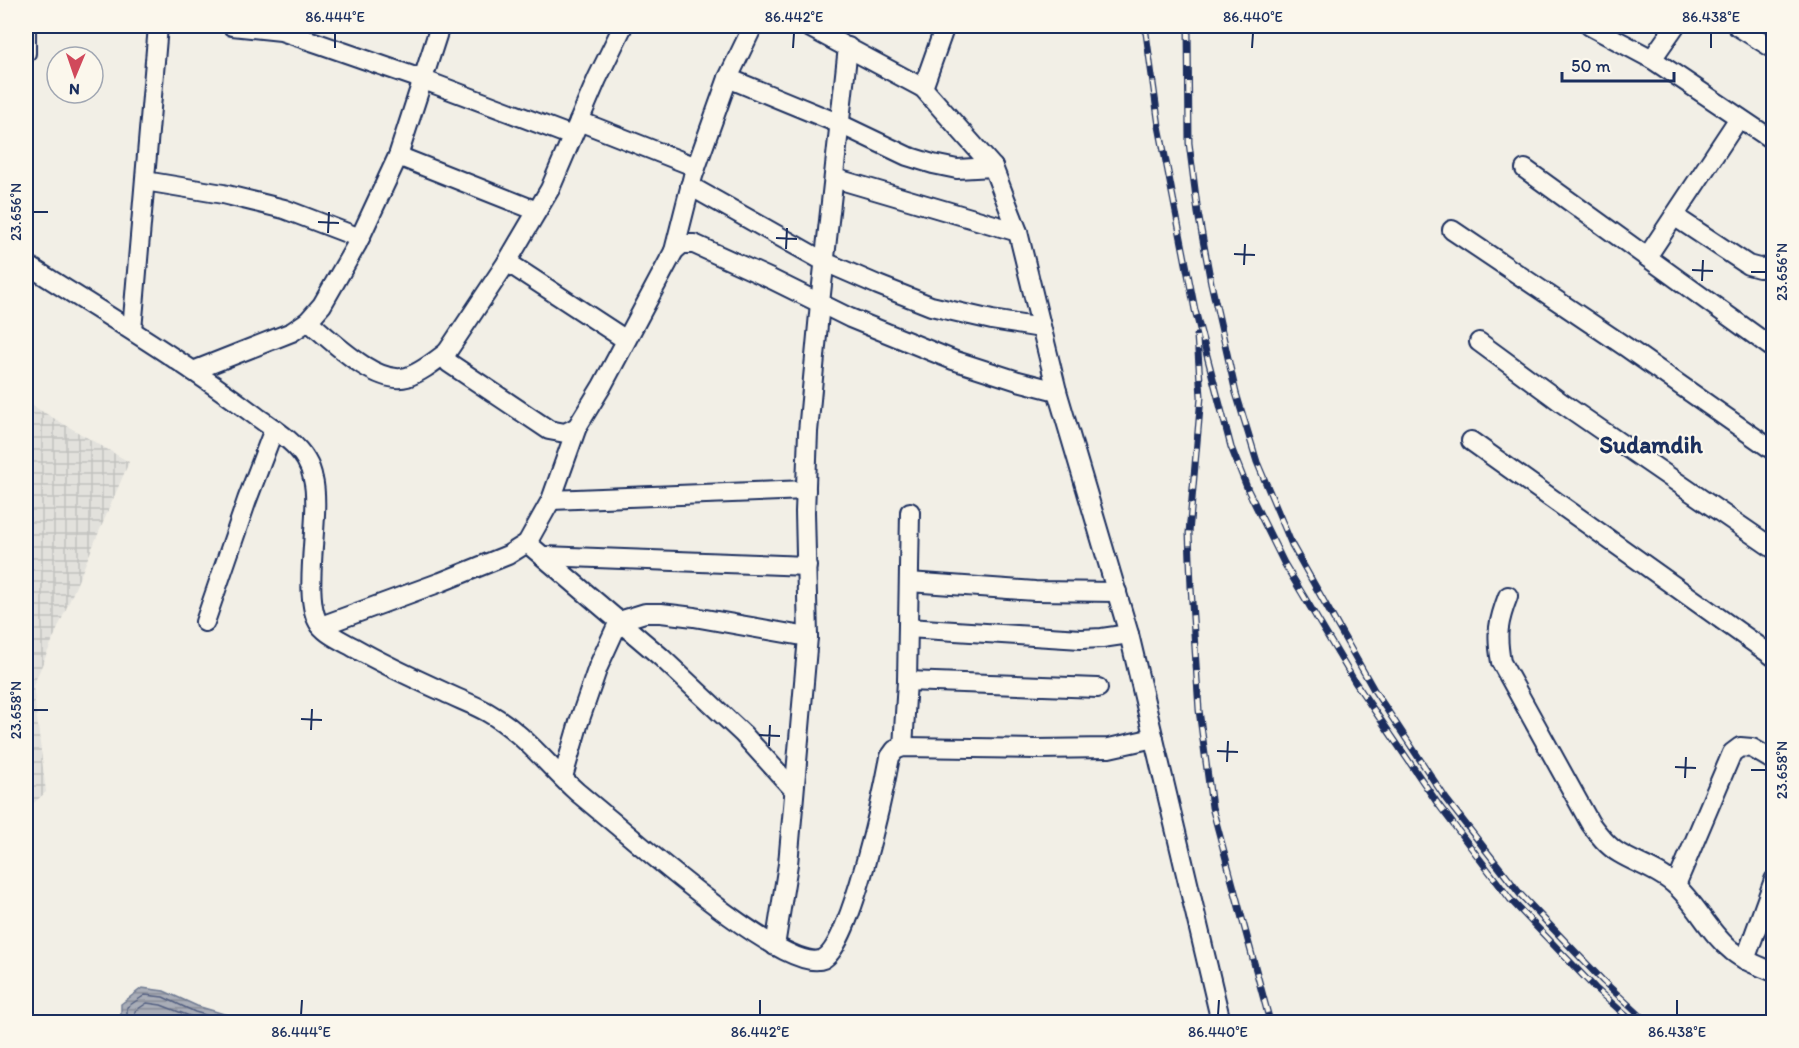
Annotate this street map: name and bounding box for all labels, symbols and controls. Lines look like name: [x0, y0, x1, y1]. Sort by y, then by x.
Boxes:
text: 86.444°E: [305, 8, 365, 26]
text: 86.442°E: [765, 8, 823, 26]
text: 86.440°E: [1223, 8, 1283, 26]
text: 86.438°E: [1682, 8, 1740, 26]
north arrow: [45, 45, 105, 105]
scale bar: [1562, 45, 1674, 83]
text: 50 m: [1571, 55, 1611, 77]
text: N: [69, 80, 80, 99]
text: 23.656°N: [7, 183, 25, 241]
text: 23.656°N: [1773, 243, 1791, 301]
district label: Sudamdih: [1599, 430, 1704, 459]
text: 23.658°N: [7, 681, 25, 739]
text: 23.658°N: [1773, 741, 1791, 799]
text: 86.444°E: [271, 1023, 331, 1041]
text: 86.442°E: [731, 1023, 789, 1041]
text: 86.440°E: [1188, 1023, 1248, 1041]
text: 86.438°E: [1648, 1023, 1706, 1041]

